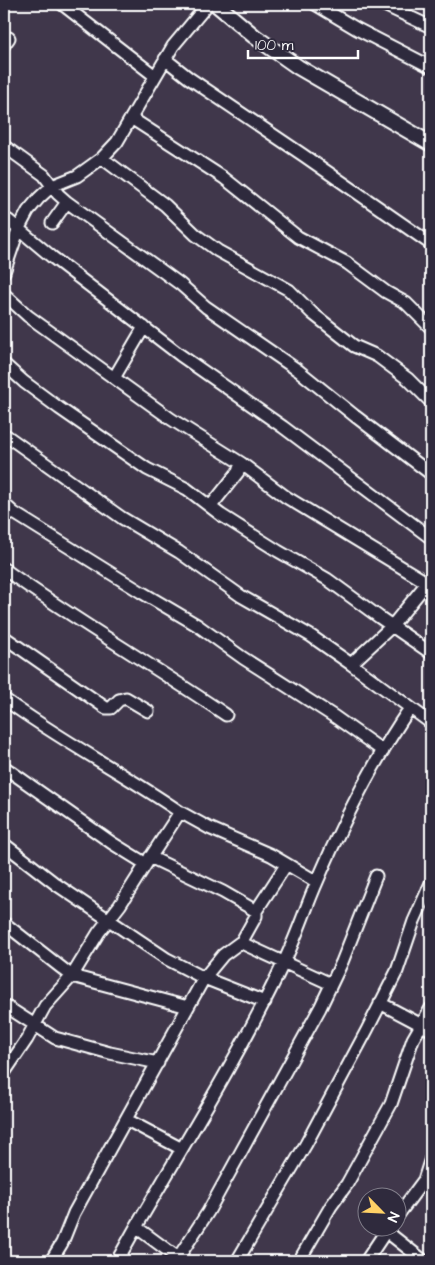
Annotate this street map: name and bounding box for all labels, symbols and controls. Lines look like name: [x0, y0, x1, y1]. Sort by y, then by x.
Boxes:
scale bar: [248, 28, 358, 60]
text: 100 m: [255, 35, 294, 56]
north arrow: [358, 1188, 408, 1238]
text: N: [382, 1209, 404, 1225]

